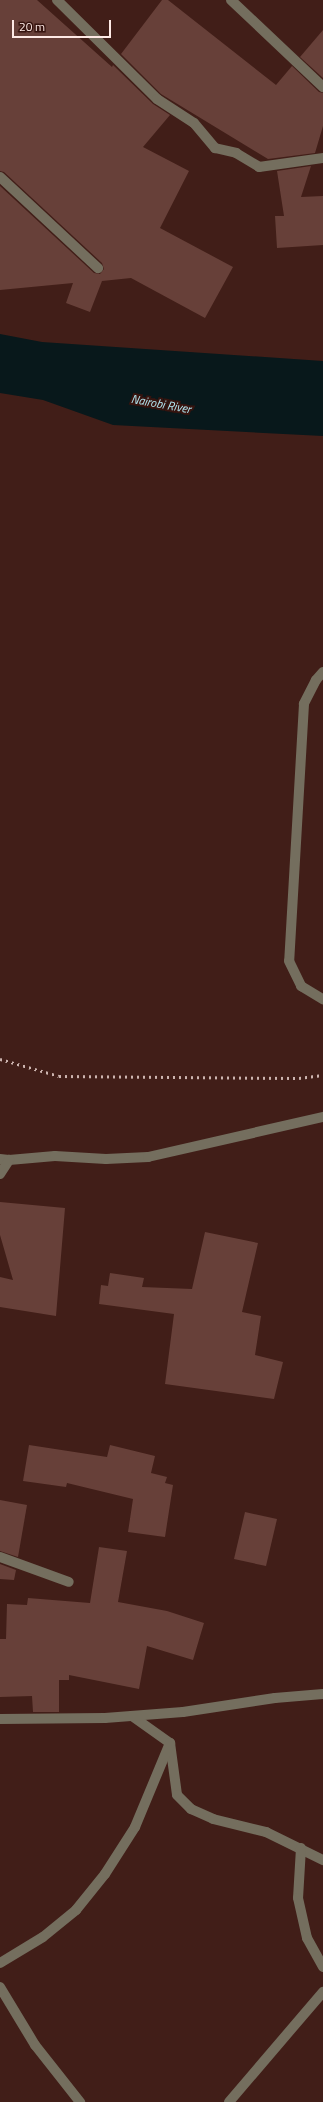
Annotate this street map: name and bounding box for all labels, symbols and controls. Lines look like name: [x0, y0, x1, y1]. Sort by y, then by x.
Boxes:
scale bar: [14, 12, 113, 38]
text: 20 m: [19, 17, 45, 36]
water label: Nairobi River: [130, 392, 192, 416]

